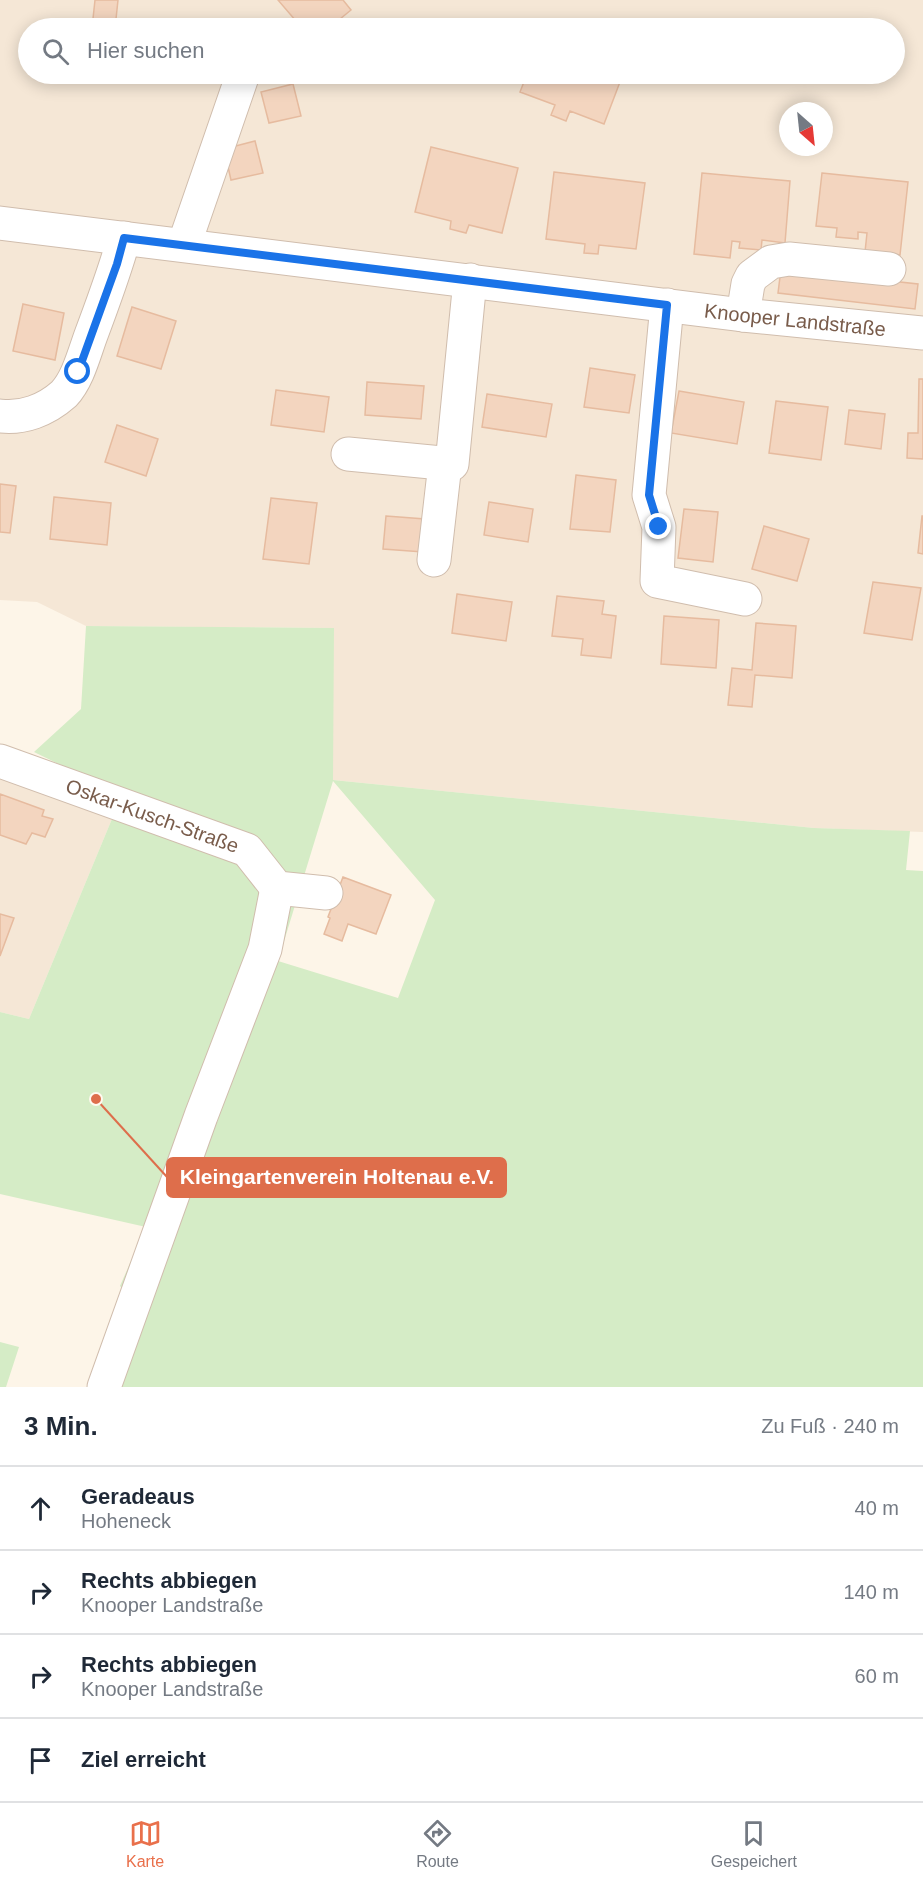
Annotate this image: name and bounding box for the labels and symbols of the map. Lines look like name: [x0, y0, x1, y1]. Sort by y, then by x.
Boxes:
north arrow: [779, 102, 833, 156]
street label: Knooper Landstraße: [703, 299, 887, 340]
route start: [64, 358, 90, 384]
route end: [645, 513, 671, 539]
street label: Oskar-Kusch-Straße: [63, 775, 242, 857]
callout: Kleingartenverein Holtenau e.V.: [167, 1158, 506, 1197]
text: Kleingartenverein Holtenau e.V.: [180, 1165, 494, 1188]

